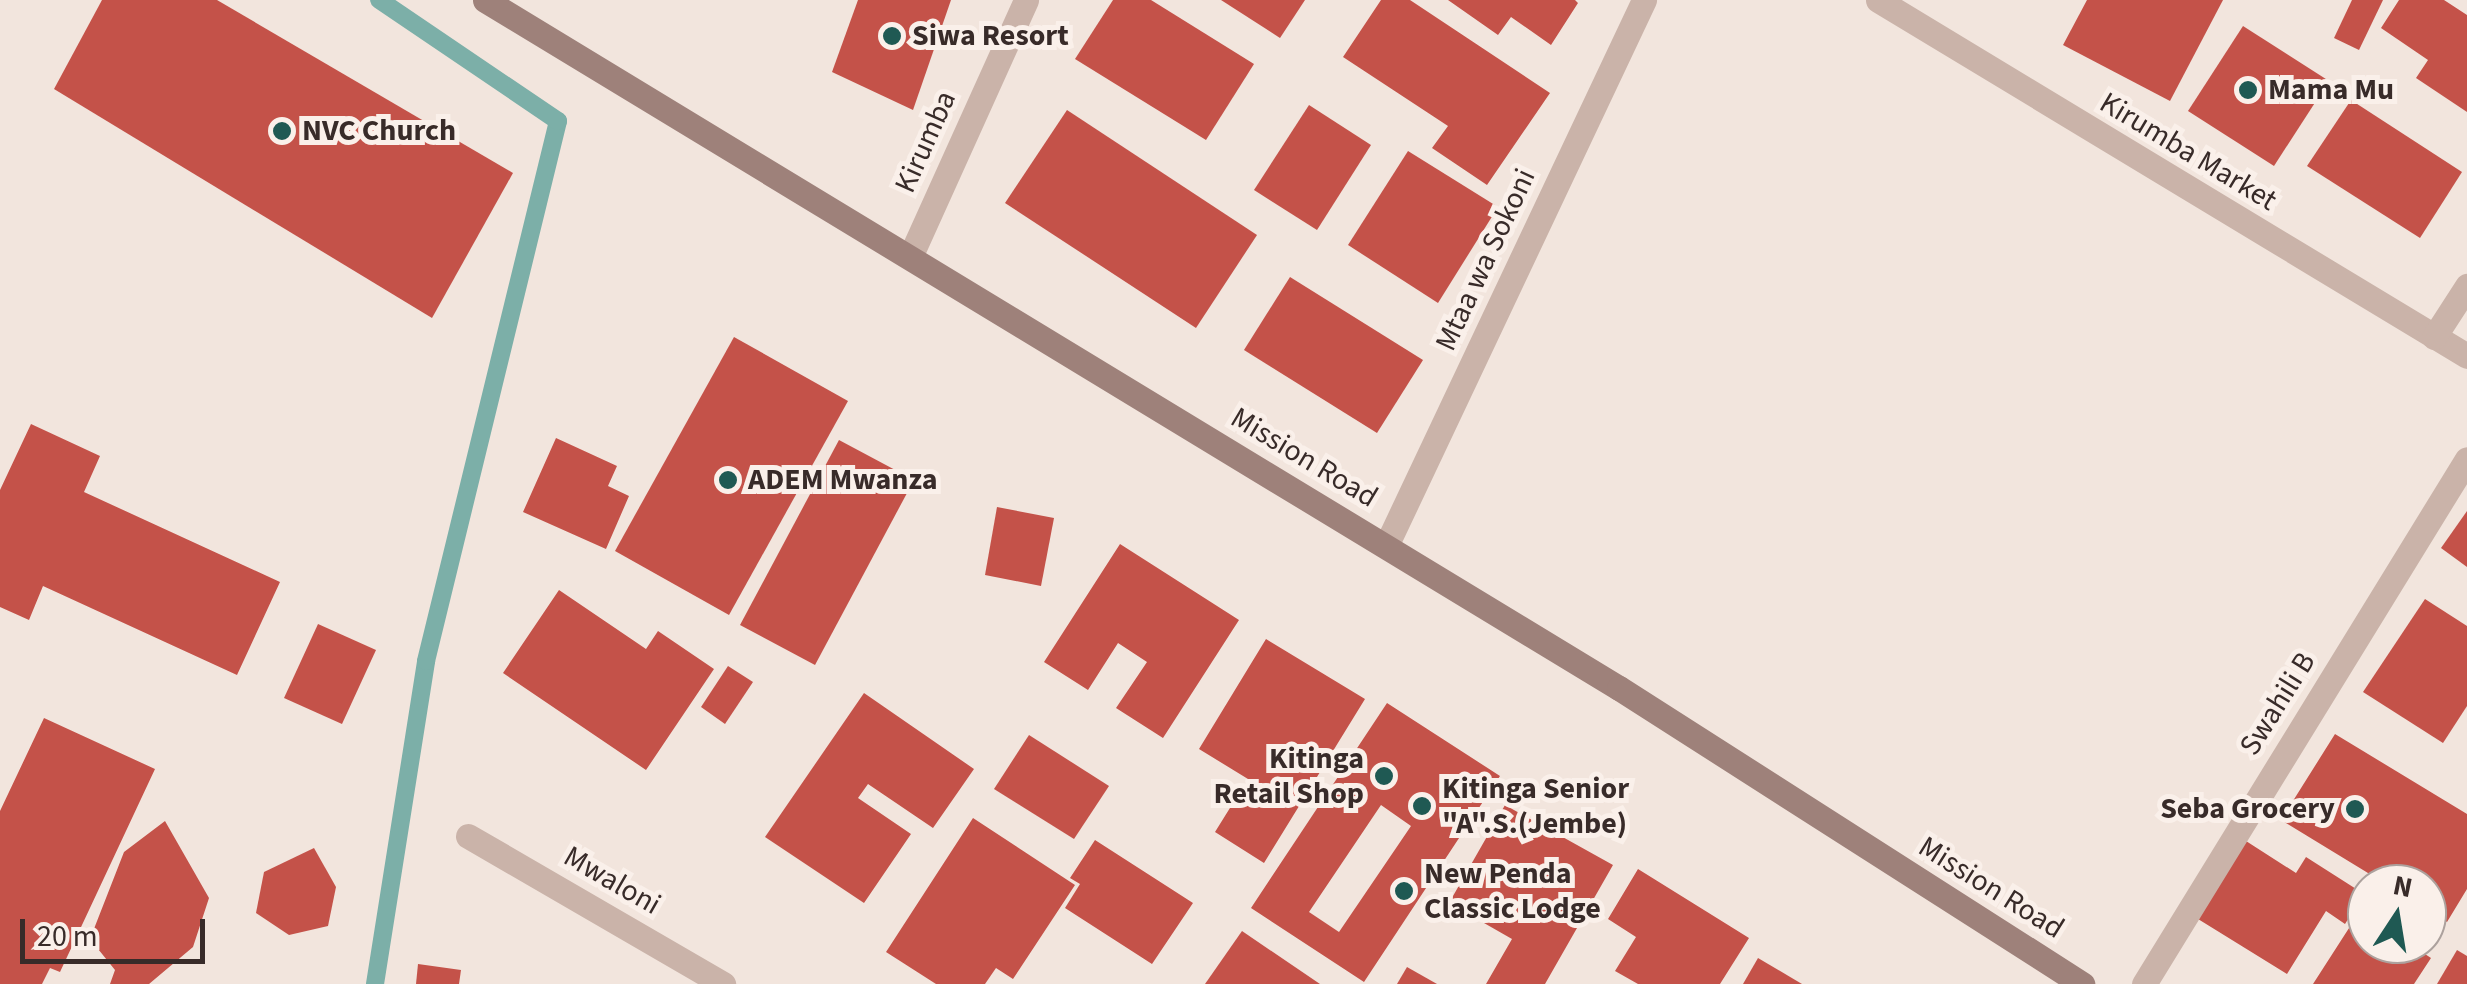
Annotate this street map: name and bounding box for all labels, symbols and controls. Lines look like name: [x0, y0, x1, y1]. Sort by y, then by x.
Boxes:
place label: Siwa Resort: [912, 18, 1069, 54]
marker: Siwa Resort: [881, 25, 903, 47]
place label: Mama Mu: [2268, 72, 2394, 108]
marker: Mama Mu: [2237, 79, 2259, 101]
street label: Kirumba Market: [2093, 85, 2283, 219]
street label: Kirumba: [888, 86, 964, 198]
place label: NVC Church: [302, 113, 456, 149]
marker: NVC Church: [271, 120, 293, 142]
street label: Mtaa wa Sokoni: [1428, 163, 1544, 357]
street label: Mission Road: [1224, 400, 1384, 516]
place label: ADEM Mwanza: [748, 462, 938, 498]
marker: ADEM Mwanza: [717, 469, 739, 491]
street label: Swahili B: [2232, 646, 2324, 762]
place label: Kitinga Retail Shop: [1213, 741, 1364, 812]
marker: Kitinga Retail Shop: [1373, 765, 1395, 787]
place label: Kitinga Senior "A".S.(Jembe): [1442, 771, 1629, 842]
place label: Seba Grocery: [2160, 791, 2335, 827]
marker: Kitinga Senior "A".S.(Jembe): [1411, 795, 1433, 817]
marker: Seba Grocery: [2344, 798, 2366, 820]
street label: Mission Road: [1912, 829, 2070, 947]
street label: Mwaloni: [557, 839, 667, 923]
place label: New Penda Classic Lodge: [1424, 856, 1601, 926]
north arrow: [2347, 864, 2447, 964]
text: N: [2390, 865, 2416, 908]
marker: New Penda Classic Lodge: [1393, 880, 1415, 902]
scale bar: [25, 899, 210, 961]
text: 20 m: [37, 915, 98, 958]

